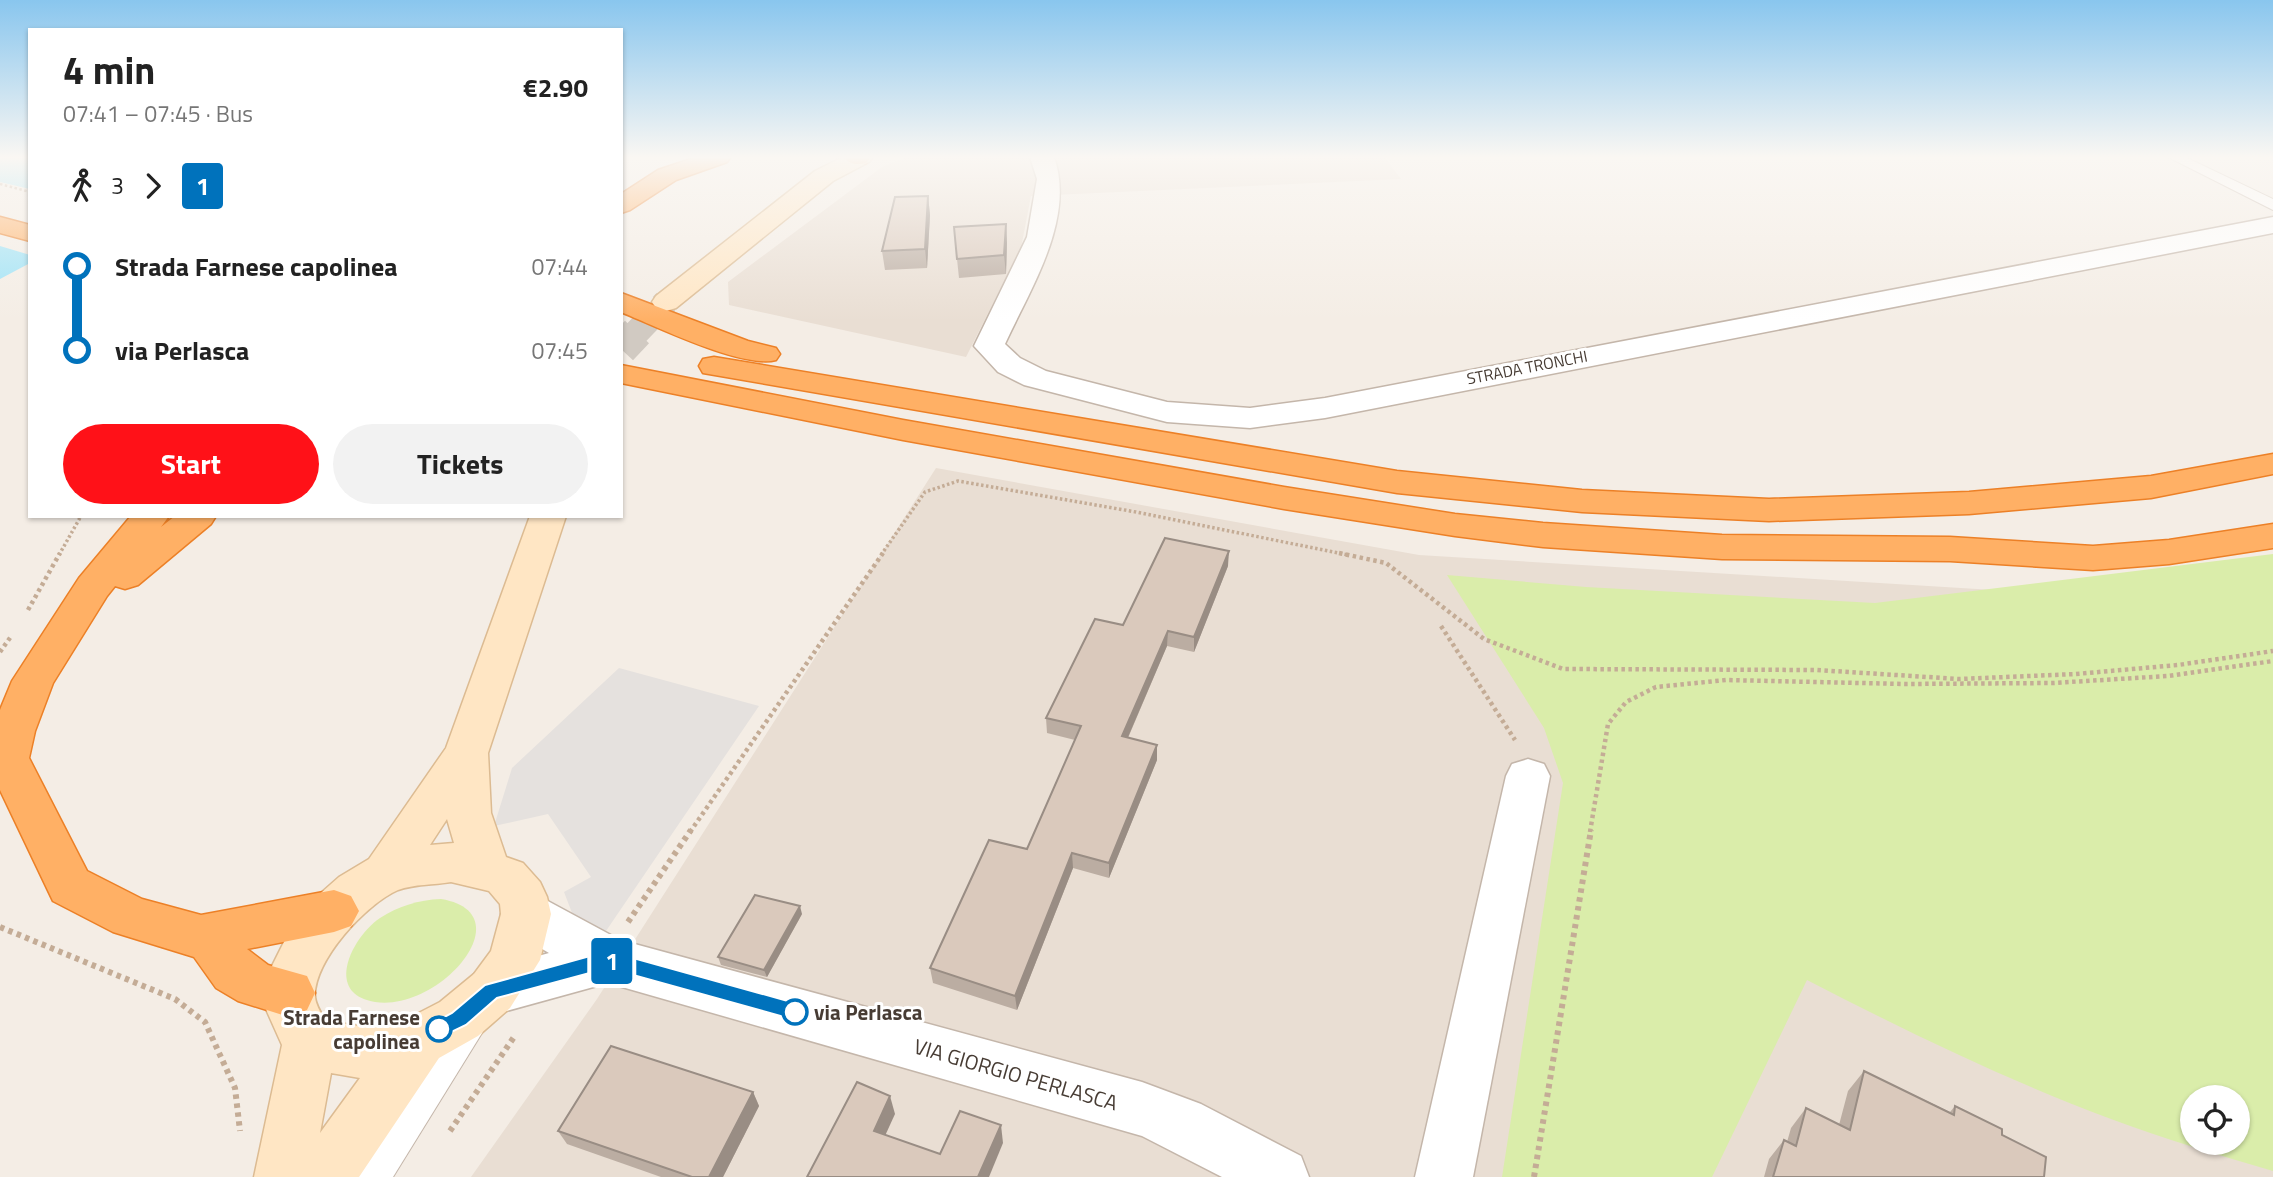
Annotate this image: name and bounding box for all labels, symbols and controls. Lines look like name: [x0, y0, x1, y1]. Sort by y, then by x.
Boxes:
text: 4 min: [63, 41, 155, 99]
text: €2.90: [523, 68, 588, 107]
text: 07:41 – 07:45 · Bus: [63, 96, 253, 131]
icon: walk: [63, 167, 101, 205]
icon: forward: [134, 167, 172, 205]
text: 3: [111, 168, 124, 203]
text: 1: [196, 168, 209, 204]
text: Strada Farnese capolinea: [115, 247, 397, 286]
text: 07:44: [531, 249, 588, 284]
text: via Perlasca: [115, 331, 249, 370]
text: 07:45: [531, 333, 588, 368]
street label: STRADA TRONCHI: [1465, 344, 1589, 390]
button: Start: [63, 424, 319, 504]
button: Tickets: [333, 424, 588, 504]
line badge: 1: [589, 938, 635, 984]
text: 1: [605, 943, 619, 979]
place label: via Perlasca: [814, 996, 923, 1028]
marker: via Perlasca: [782, 999, 808, 1025]
place label: Strada Farnese capolinea: [283, 1001, 420, 1057]
marker: Strada Farnese capolinea: [426, 1016, 452, 1042]
street label: VIA GIORGIO PERLASCA: [910, 1030, 1122, 1119]
map controls: [2180, 1085, 2250, 1155]
button: locate: [2180, 1085, 2250, 1155]

